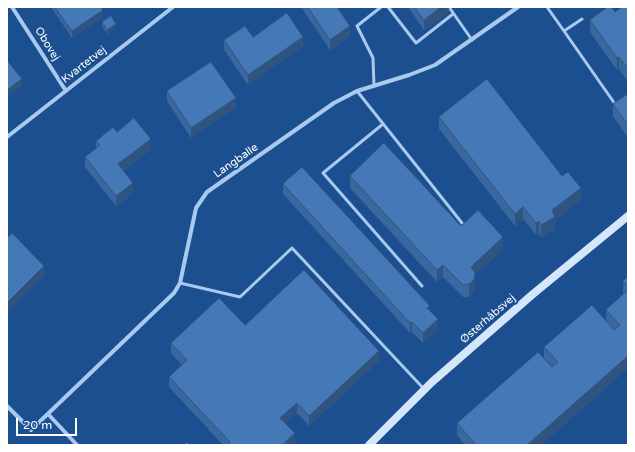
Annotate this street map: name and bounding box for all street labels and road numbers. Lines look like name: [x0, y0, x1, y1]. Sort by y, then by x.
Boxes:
street label: Obovej: [32, 25, 62, 63]
street label: Kvartetvej: [59, 44, 109, 86]
street label: Langballe: [211, 141, 261, 181]
street label: Østerhåbsvej: [458, 292, 518, 346]

